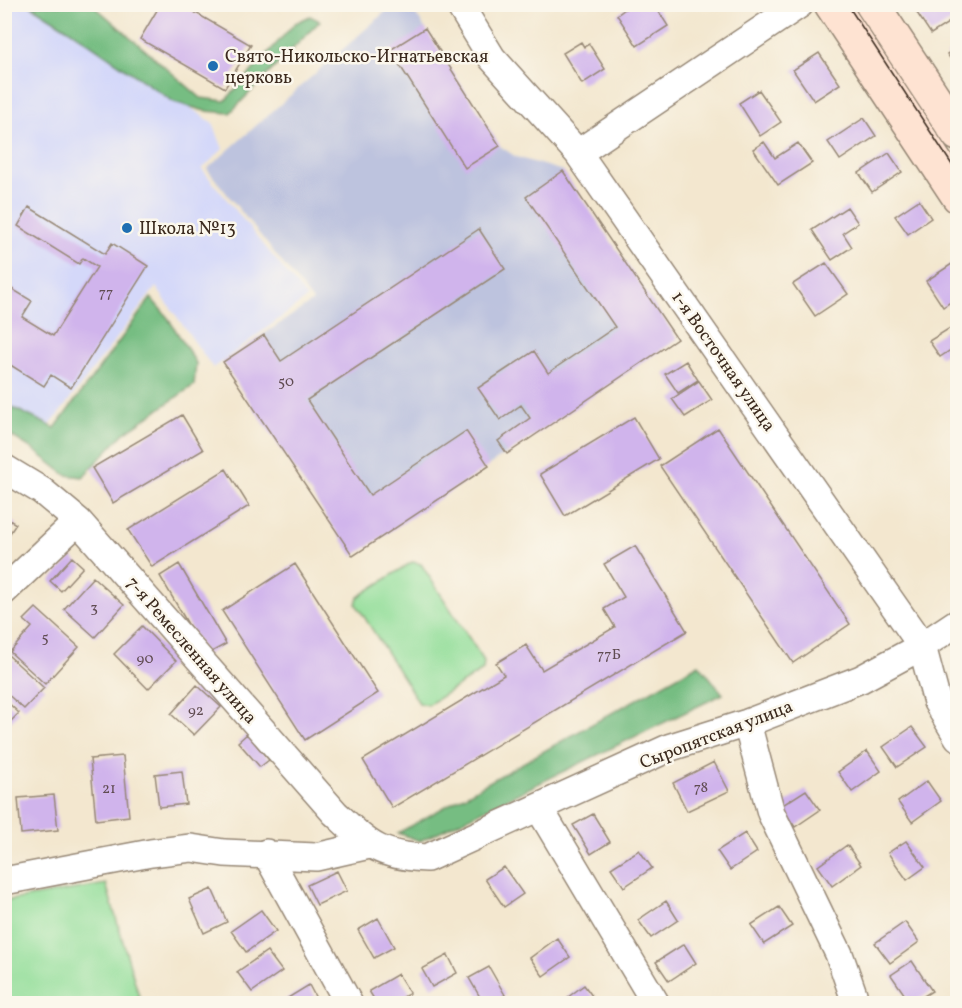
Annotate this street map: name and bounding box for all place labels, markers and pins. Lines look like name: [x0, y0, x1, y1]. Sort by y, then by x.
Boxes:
place label: Свято-Никольско-Игнатьевская церковь: [225, 45, 488, 91]
marker: Свято-Никольско-Игнатьевская церковь: [206, 59, 220, 73]
place label: Школа №13: [139, 217, 236, 242]
marker: Школа №13: [120, 221, 134, 235]

